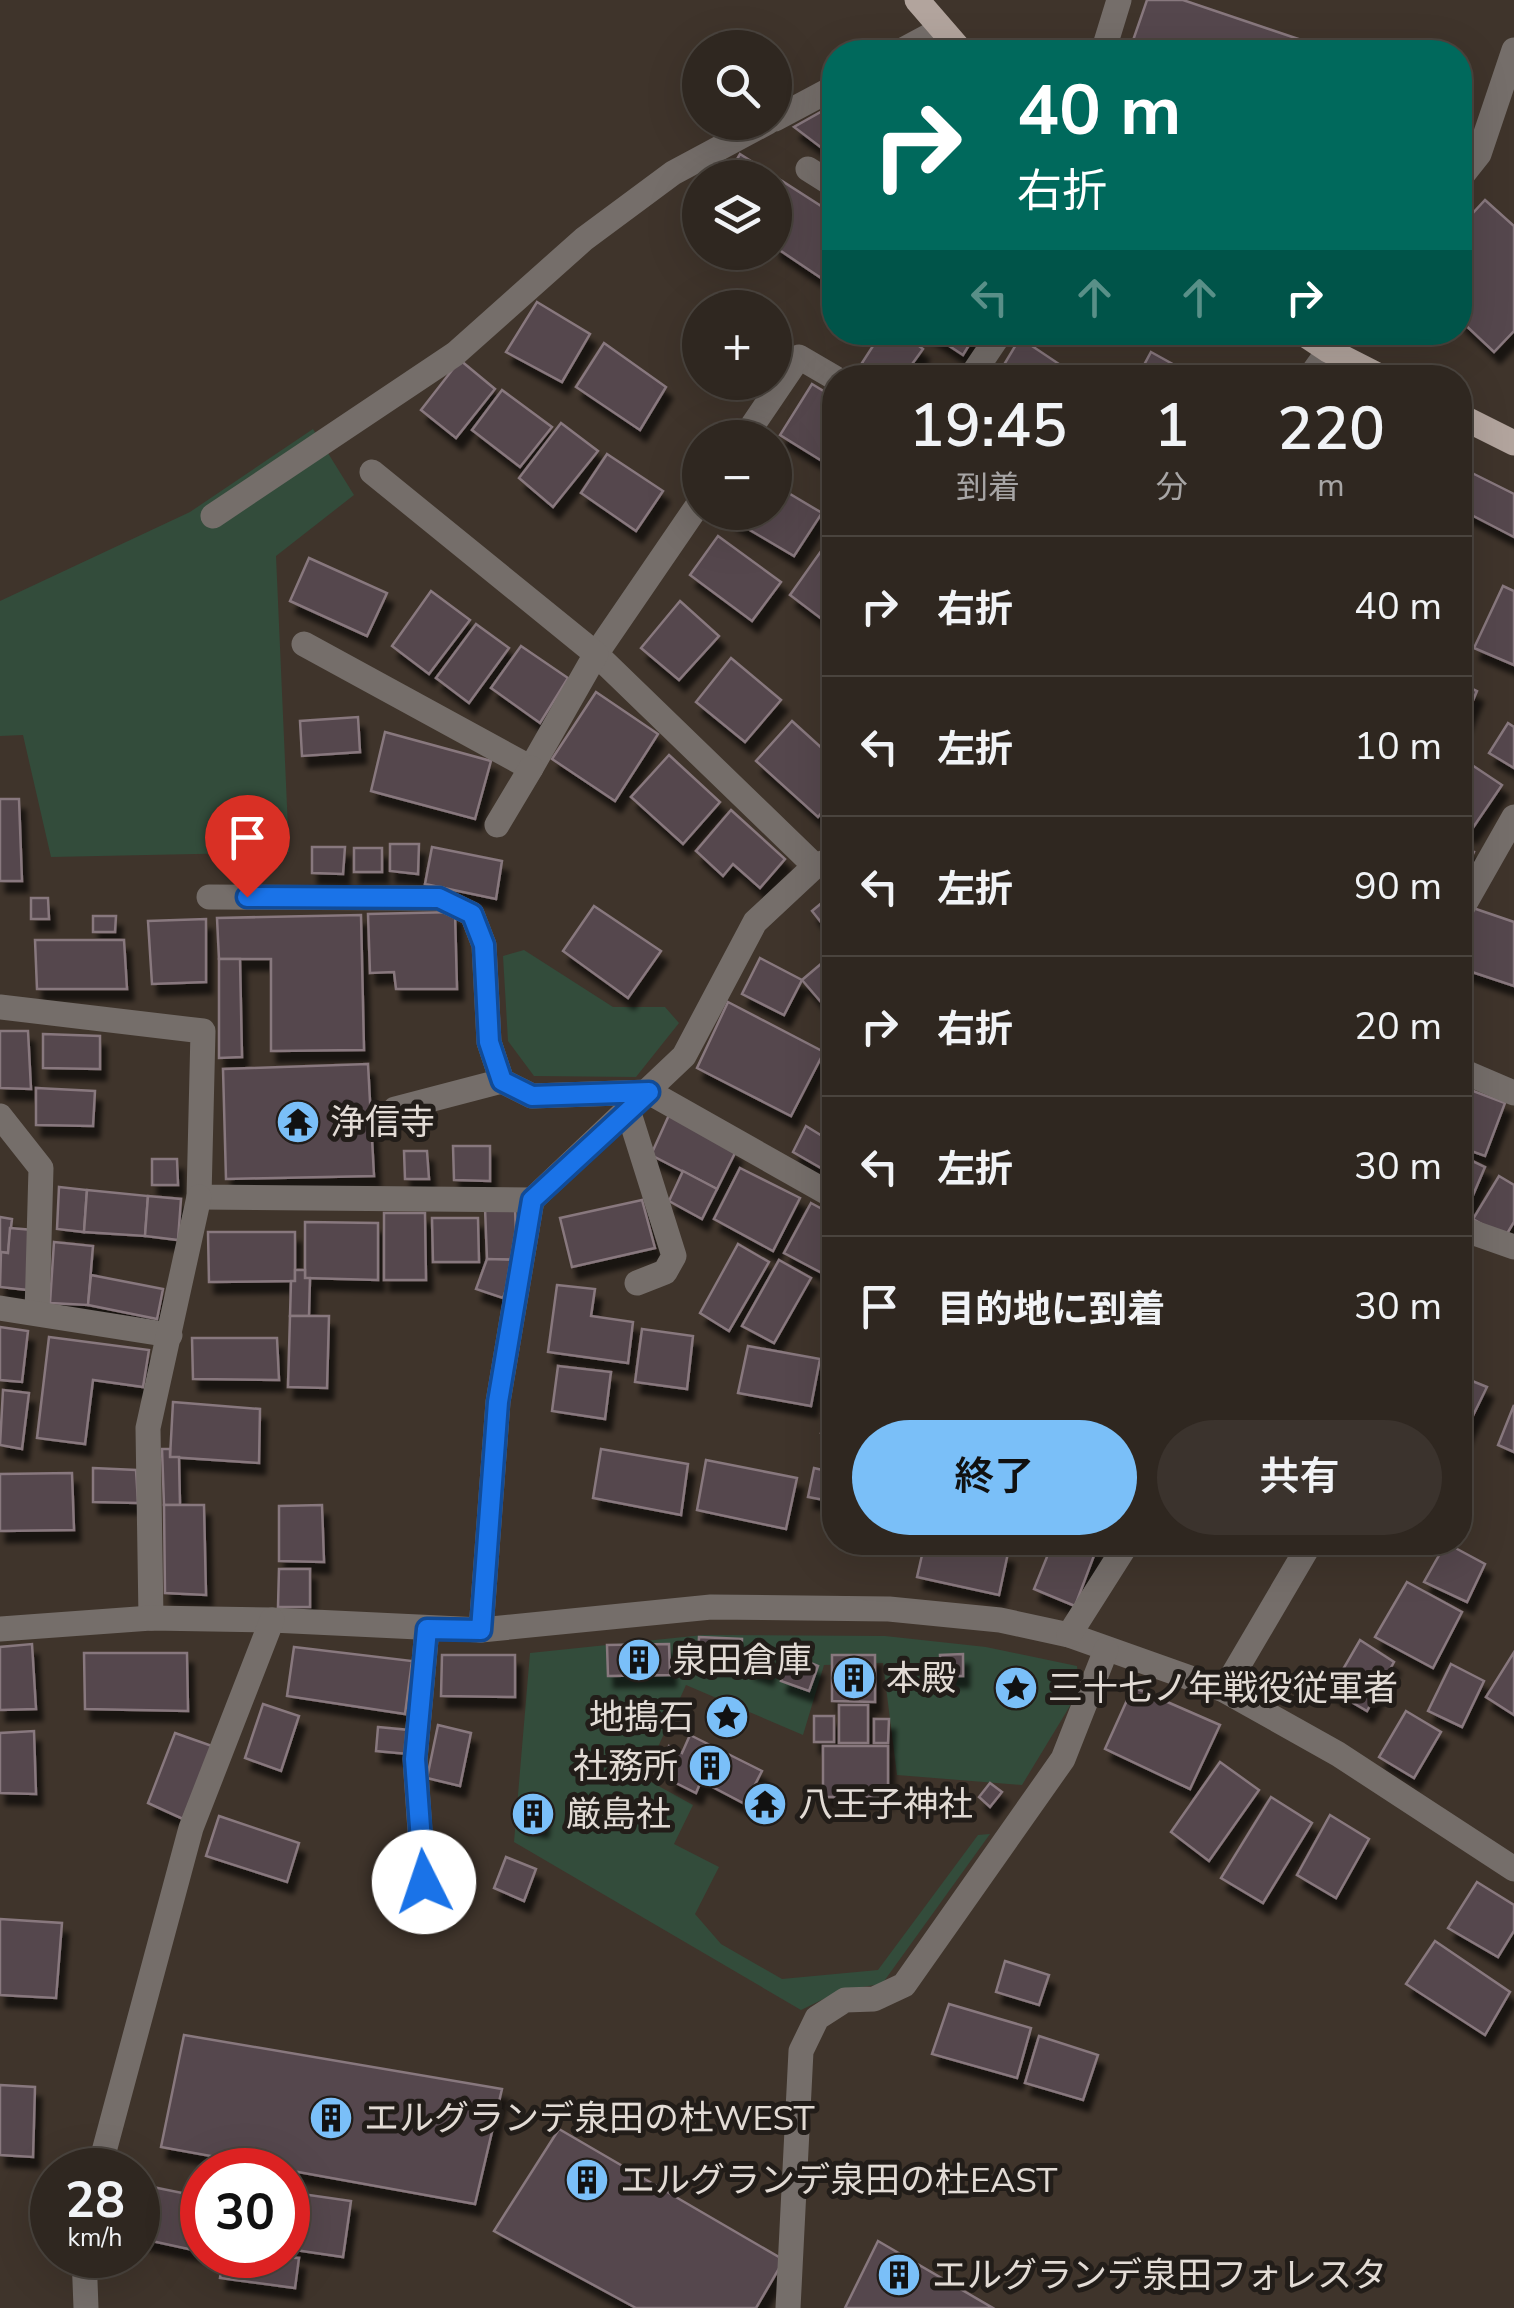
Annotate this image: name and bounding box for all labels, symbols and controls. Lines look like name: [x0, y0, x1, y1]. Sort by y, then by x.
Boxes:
map controls: [682, 30, 792, 530]
button: search: [682, 30, 792, 140]
text: 40 m: [1017, 63, 1181, 159]
icon: right: [852, 80, 982, 210]
button: layers: [682, 160, 792, 270]
text: 右折: [1017, 161, 1107, 222]
icon: left: [962, 270, 1017, 325]
icon: ahead: [1067, 270, 1122, 325]
icon: ahead: [1172, 270, 1227, 325]
icon: right: [1277, 270, 1332, 325]
button: +: [682, 290, 792, 400]
text: 19:45: [909, 385, 1067, 467]
text: 1: [1154, 385, 1190, 467]
text: 220: [1277, 388, 1385, 470]
button: −: [682, 420, 792, 530]
text: m: [1317, 464, 1345, 507]
text: 到着: [956, 466, 1020, 509]
text: 分: [1156, 466, 1188, 509]
icon: right: [852, 579, 907, 634]
text: 40 m: [1354, 581, 1442, 632]
text: 右折: [937, 584, 1013, 635]
icon: left: [852, 719, 907, 774]
text: 10 m: [1354, 721, 1442, 772]
text: 左折: [937, 724, 1013, 775]
pin: [205, 795, 290, 898]
icon: arrive: [220, 810, 275, 865]
icon: left: [852, 859, 907, 914]
text: 90 m: [1354, 861, 1442, 912]
text: 左折: [937, 864, 1013, 915]
icon: right: [852, 999, 907, 1054]
text: 20 m: [1354, 1001, 1442, 1052]
text: 右折: [937, 1004, 1013, 1055]
temple icon: 浄信寺: [275, 1099, 321, 1145]
place label: 浄信寺: [330, 1099, 435, 1146]
icon: left: [852, 1139, 907, 1194]
text: 30 m: [1354, 1141, 1442, 1192]
text: 左折: [937, 1144, 1013, 1195]
icon: arrive: [852, 1279, 907, 1334]
text: 30 m: [1354, 1281, 1442, 1332]
text: 目的地に到着: [937, 1284, 1165, 1335]
button: 終了: [852, 1420, 1137, 1535]
button: 共有: [1157, 1420, 1442, 1535]
building icon: 泉田倉庫: [616, 1637, 662, 1683]
place label: 泉田倉庫: [672, 1637, 812, 1684]
building icon: 本殿: [831, 1655, 877, 1701]
place label: 本殿: [886, 1655, 956, 1702]
place icon: 三十七ノ年戦役従軍者: [993, 1665, 1039, 1711]
place label: 三十七ノ年戦役従軍者: [1048, 1665, 1398, 1712]
place label: 地搗石: [589, 1694, 694, 1741]
place icon: 地搗石: [704, 1694, 750, 1740]
place label: 社務所: [573, 1743, 678, 1790]
building icon: 社務所: [687, 1743, 733, 1789]
temple icon: 八王子神社: [742, 1781, 788, 1827]
place label: 八王子神社: [798, 1781, 973, 1828]
building icon: 厳島社: [510, 1791, 556, 1837]
place label: 厳島社: [566, 1791, 671, 1838]
position arrow: [372, 1830, 476, 1934]
building icon: エルグランデ泉田の杜WEST: [308, 2095, 354, 2141]
place label: エルグランデ泉田の杜WEST: [364, 2095, 815, 2142]
speed limit sign: 30: [180, 2148, 310, 2278]
building icon: エルグランデ泉田の杜EAST: [564, 2157, 610, 2203]
place label: エルグランデ泉田の杜EAST: [620, 2157, 1057, 2204]
text: 28: [65, 2166, 125, 2235]
text: km/h: [67, 2221, 123, 2255]
building icon: エルグランデ泉田フォレスタ: [876, 2252, 922, 2298]
place label: エルグランデ泉田フォレスタ: [932, 2252, 1387, 2299]

